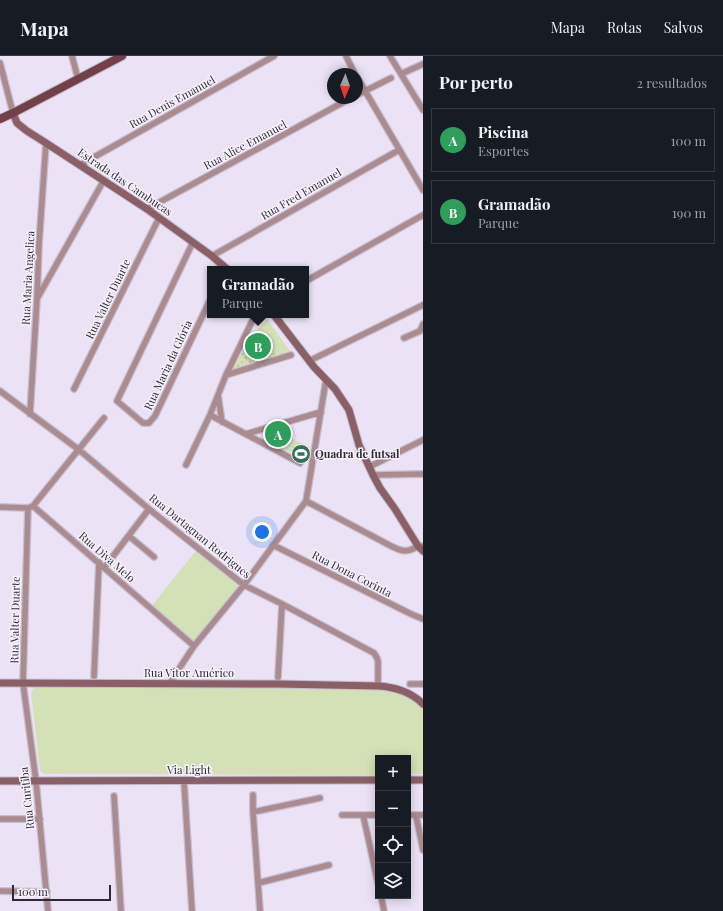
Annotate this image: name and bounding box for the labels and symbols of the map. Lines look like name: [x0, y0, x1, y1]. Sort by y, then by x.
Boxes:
north arrow: [327, 68, 363, 104]
street label: Rua Denis Emanuel: [126, 72, 217, 131]
street label: Rua Alice Emanuel: [201, 116, 289, 173]
street label: Estrada das Cambucas: [75, 144, 176, 219]
street label: Rua Fred Emanuel: [258, 164, 344, 223]
street label: Rua Maria Angelica: [18, 230, 37, 325]
street label: Rua Valter Duarte: [82, 256, 134, 341]
street label: Rua Maria da Glória: [140, 317, 195, 412]
pin: B: [245, 331, 271, 361]
pin: A: [265, 419, 291, 449]
sports icon: Quadra de futsal: [290, 443, 312, 465]
place label: Quadra de futsal: [315, 446, 400, 461]
street label: Rua Dartagnan Rodrigues: [146, 490, 254, 581]
your location: [252, 522, 272, 542]
street label: Rua Diva Melo: [76, 528, 139, 585]
street label: Rua Dona Corinta: [310, 547, 395, 600]
street label: Rua Valter Duarte: [6, 576, 23, 664]
street label: Rua Vítor Américo: [144, 665, 234, 680]
street label: Via Light: [166, 762, 211, 777]
street label: Rua Curitiba: [16, 766, 37, 830]
scale bar: [12, 883, 111, 902]

